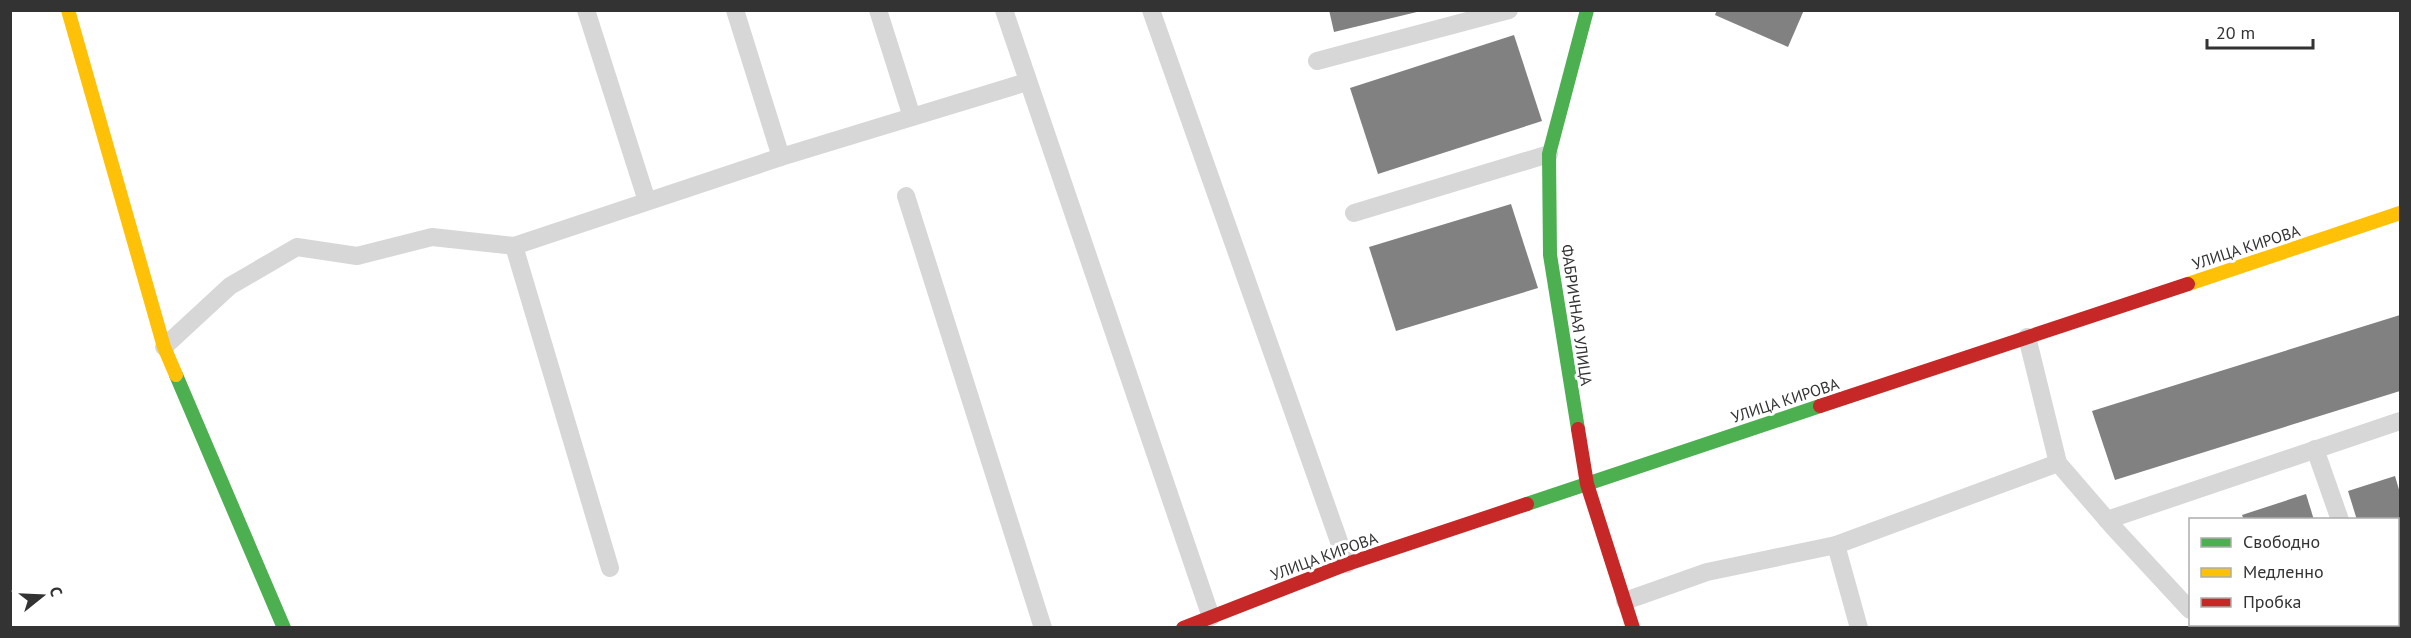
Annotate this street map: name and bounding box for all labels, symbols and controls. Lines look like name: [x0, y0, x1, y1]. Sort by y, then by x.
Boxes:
scale bar: [2207, 12, 2314, 50]
text: 20 m: [2216, 21, 2255, 44]
street label: УЛИЦА КИРОВА: [2190, 220, 2303, 274]
street label: ФАБРИЧНАЯ УЛИЦА: [1557, 243, 1597, 388]
street label: УЛИЦА КИРОВА: [1729, 373, 1842, 427]
legend: [2189, 518, 2399, 626]
street label: УЛИЦА КИРОВА: [1268, 527, 1381, 585]
text: Свободно: [2243, 530, 2320, 553]
text: Медленно: [2243, 560, 2324, 583]
north arrow: [12, 566, 72, 626]
text: С: [45, 584, 67, 599]
text: Пробка: [2243, 590, 2301, 613]

